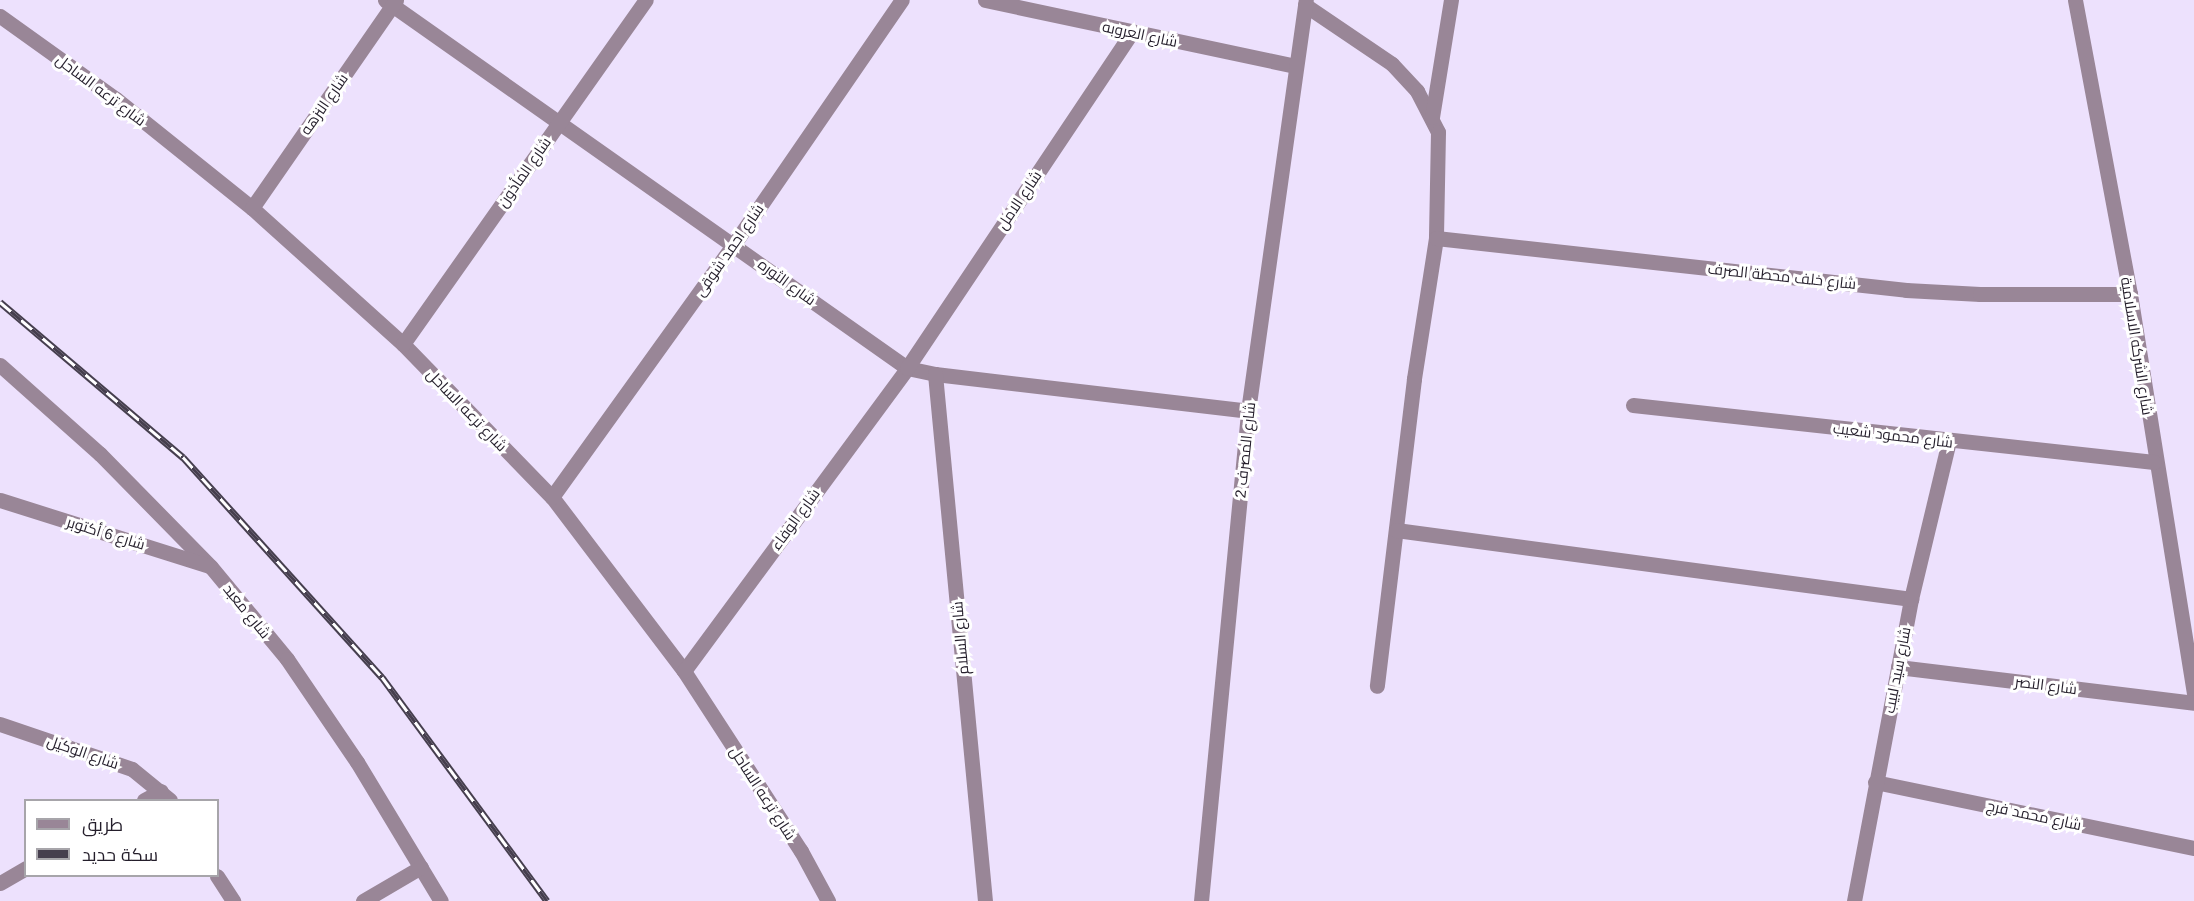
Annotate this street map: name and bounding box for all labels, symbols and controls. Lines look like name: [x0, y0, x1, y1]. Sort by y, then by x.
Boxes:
street label: شارع العروبه: [1101, 17, 1179, 51]
street label: شارع ترعه الساحل: [53, 50, 149, 130]
street label: شارع النزهه: [296, 70, 352, 138]
street label: شارع المأذون: [493, 134, 555, 210]
street label: شارع الامل: [993, 167, 1045, 233]
street label: شارع احمد شوقى: [691, 200, 767, 300]
street label: شارع الثوره: [755, 255, 819, 309]
street label: شارع خلف محطة الصرف: [1707, 259, 1857, 293]
street label: شارع الشركه الاسلامية: [2117, 276, 2157, 416]
street label: شارع ترعه الساحل: [423, 365, 511, 455]
street label: شارع المصرف 2: [1231, 401, 1259, 499]
street label: شارع محمود شعيب: [1832, 419, 1954, 451]
street label: شارع الوفاء: [767, 485, 823, 553]
street label: شارع 6 أكتوبر: [65, 513, 147, 553]
street label: شارع معبد: [220, 580, 274, 642]
street label: شارع السلام: [948, 600, 972, 676]
street label: شارع سيد لبيب: [1880, 625, 1914, 715]
street label: شارع النصر: [2014, 672, 2078, 698]
street label: شارع الوكيل: [45, 731, 121, 773]
street label: شارع ترعه الساحل: [726, 743, 800, 843]
street label: شارع محمد فرج: [1985, 796, 2083, 834]
legend: [24, 799, 219, 877]
text: طريق: [82, 815, 123, 835]
text: سكة حديد: [82, 845, 158, 865]

